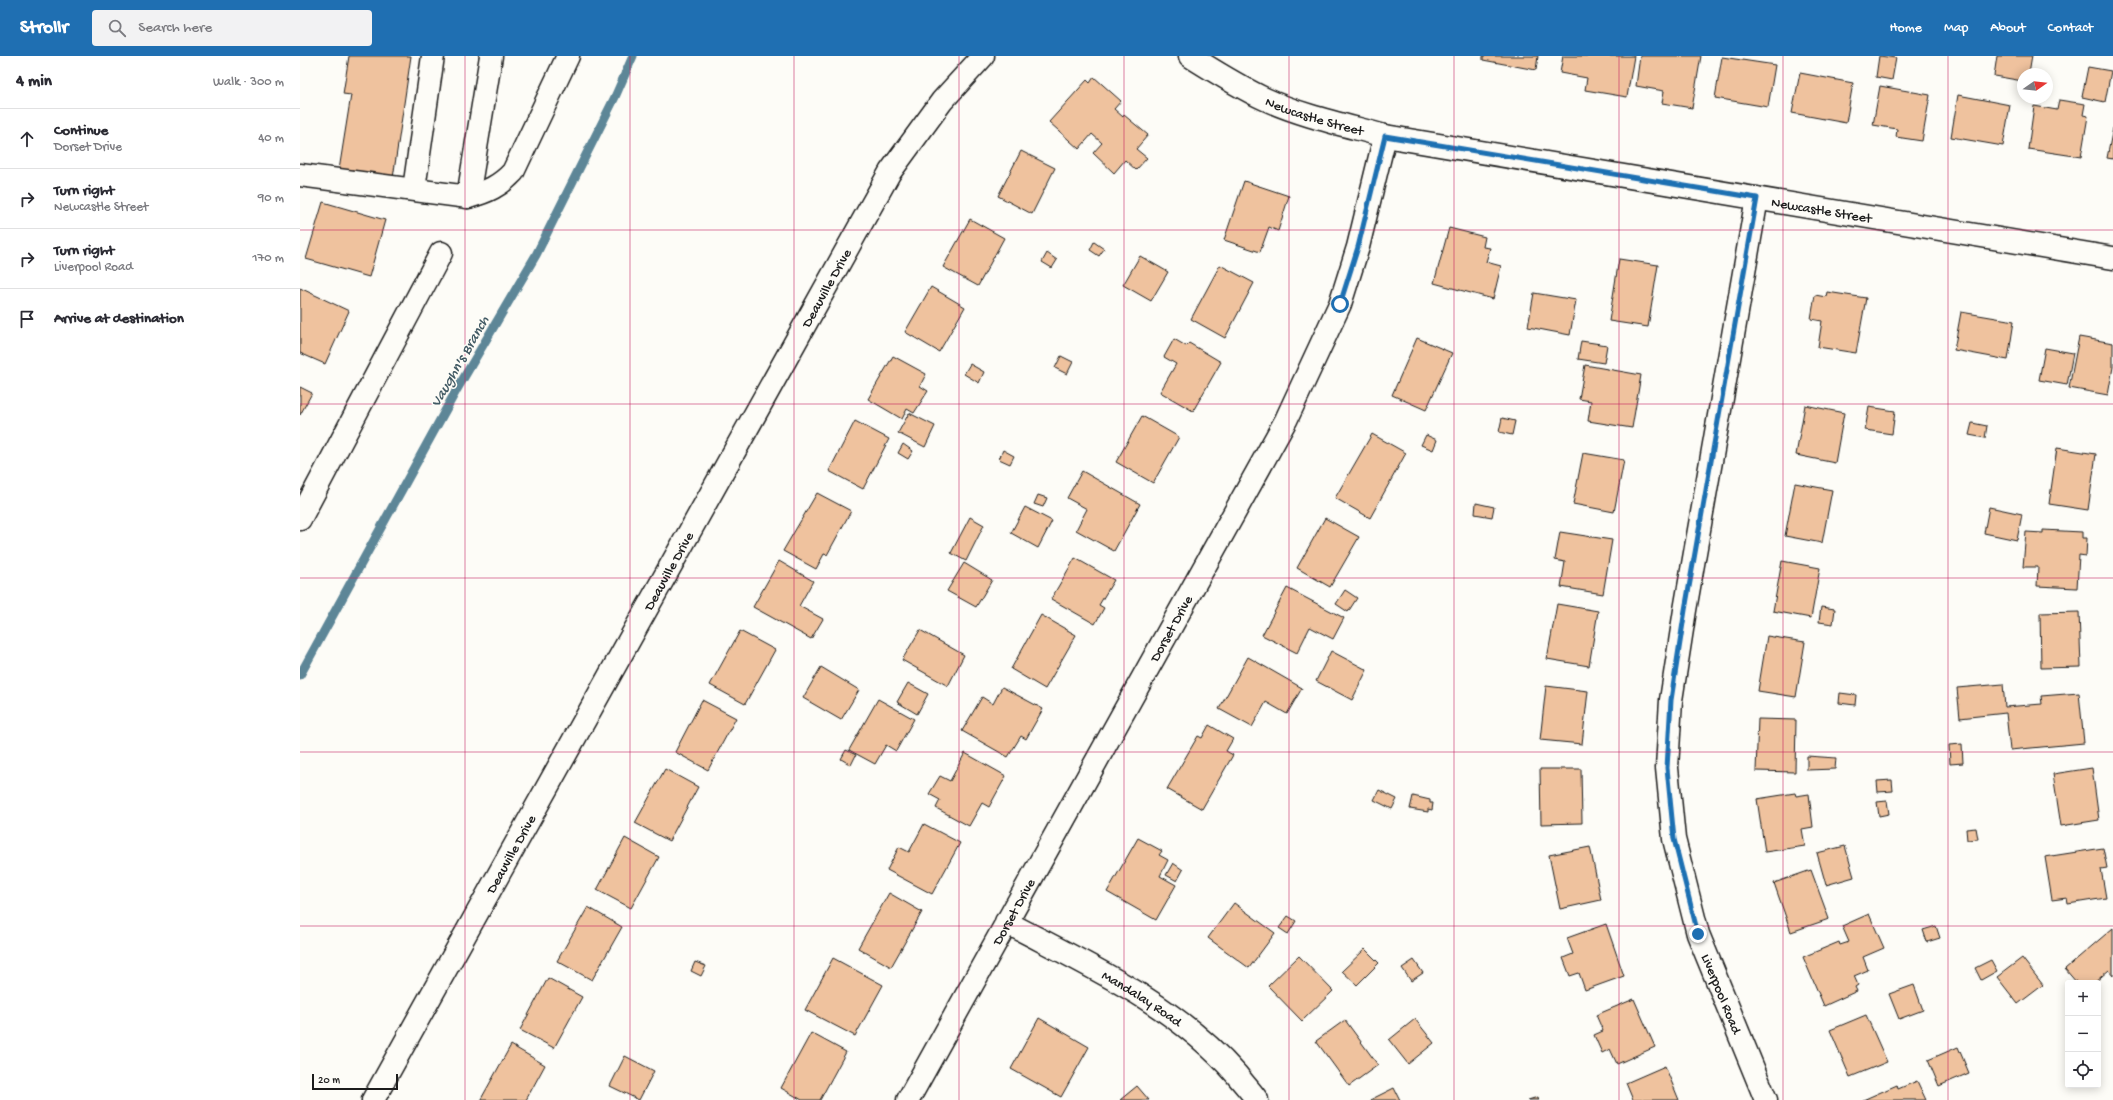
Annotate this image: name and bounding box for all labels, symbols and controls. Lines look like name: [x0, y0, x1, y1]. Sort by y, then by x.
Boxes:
search box: [92, 10, 372, 46]
text: Strollr: [20, 17, 68, 40]
icon: search: [106, 17, 128, 39]
text: Search here: [138, 19, 212, 37]
text: Home: [1890, 20, 1922, 37]
text: Map: [1944, 20, 1968, 37]
text: About: [1990, 20, 2026, 37]
text: Contact: [2048, 20, 2093, 37]
north arrow: [2017, 68, 2053, 104]
text: 4 min: [16, 72, 52, 92]
text: Walk · 300 m: [213, 75, 284, 90]
street label: Newcastle Street: [1262, 94, 1366, 141]
text: Continue: [54, 122, 108, 140]
icon: ahead: [16, 128, 38, 150]
text: 40 m: [258, 131, 284, 146]
text: Dorset Drive: [54, 140, 122, 155]
text: Turn right: [54, 182, 114, 200]
icon: right: [16, 188, 38, 210]
text: 90 m: [258, 191, 284, 206]
street label: Newcastle Street: [1770, 195, 1874, 229]
text: Newcastle Street: [54, 200, 148, 215]
text: Turn right: [54, 242, 114, 260]
street label: Deauville Drive: [799, 246, 857, 332]
icon: right: [16, 248, 38, 270]
text: 170 m: [252, 251, 284, 266]
text: Liverpool Road: [54, 260, 133, 275]
route start: [1331, 295, 1349, 313]
icon: arrive: [16, 308, 38, 330]
text: Arrive at destination: [54, 310, 184, 328]
water label: Vaughn's Branch: [427, 313, 494, 411]
street label: Deauville Drive: [641, 529, 699, 615]
street label: Dorset Drive: [1147, 592, 1198, 666]
street label: Deauville Drive: [483, 812, 541, 898]
street label: Dorset Drive: [989, 876, 1041, 950]
route end: [1689, 925, 1707, 943]
street label: Liverpool Road: [1696, 952, 1745, 1039]
street label: Mandalay Road: [1098, 968, 1186, 1033]
map controls: [2065, 980, 2101, 1088]
button: +: [2065, 980, 2101, 1016]
button: −: [2065, 1016, 2101, 1052]
button: locate: [2065, 1052, 2101, 1088]
scale bar: [312, 1072, 398, 1091]
text: 20 m: [318, 1075, 340, 1087]

